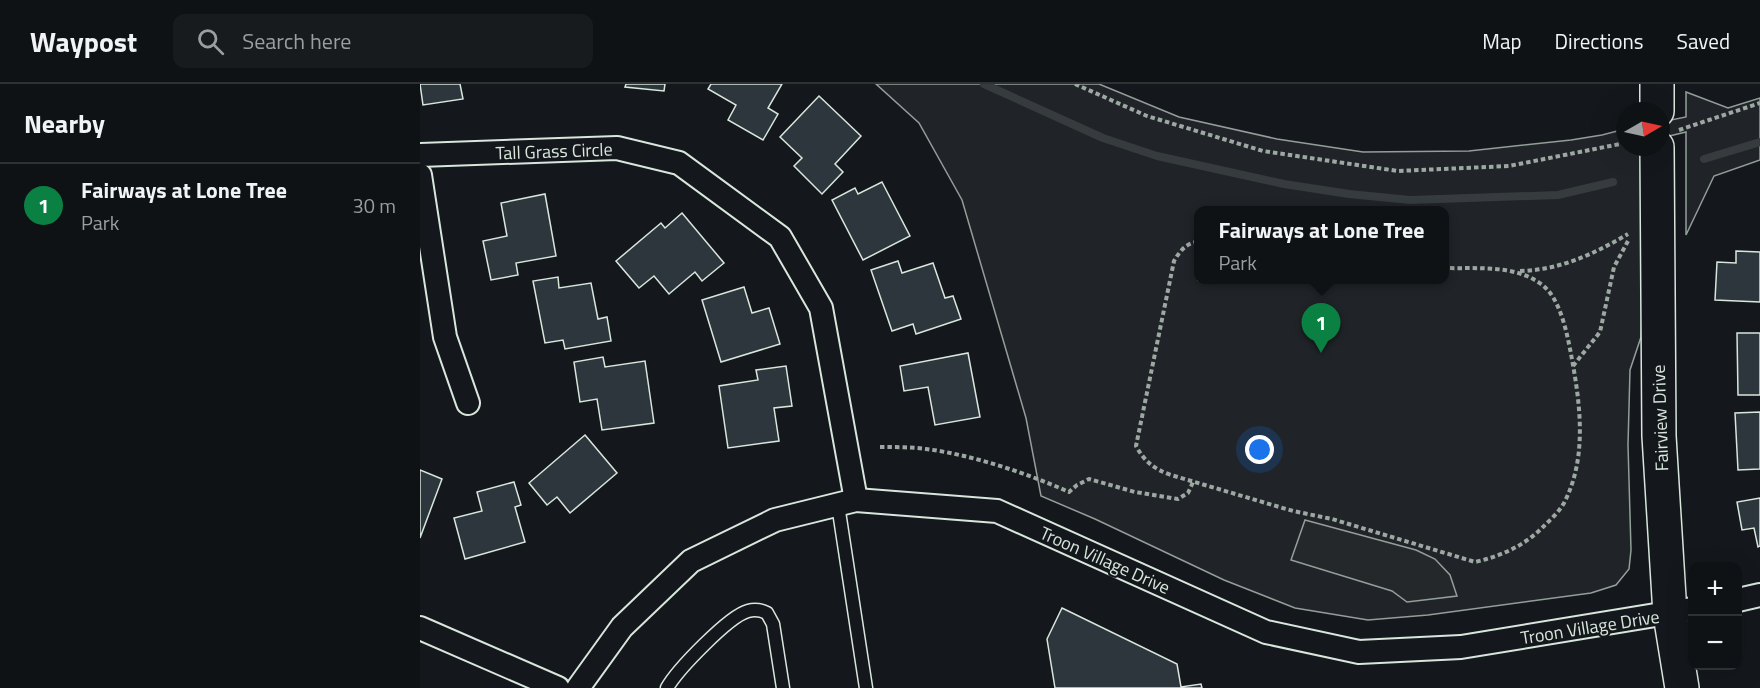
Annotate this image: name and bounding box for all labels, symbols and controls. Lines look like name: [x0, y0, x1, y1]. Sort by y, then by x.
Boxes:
search box: [173, 14, 593, 68]
text: Waypost: [30, 20, 137, 63]
text: Search here: [242, 24, 351, 58]
icon: search: [194, 25, 227, 58]
text: Map: [1482, 25, 1522, 57]
text: Directions: [1555, 25, 1644, 57]
text: Saved: [1677, 25, 1730, 57]
north arrow: [1616, 102, 1670, 156]
text: Nearby: [24, 104, 105, 143]
street label: Tall Grass Circle: [495, 135, 613, 167]
text: Fairways at Lone Tree: [81, 173, 287, 207]
text: 1: [38, 190, 49, 221]
text: 30 m: [352, 190, 396, 221]
popup: [1194, 206, 1449, 284]
text: Park: [81, 207, 119, 238]
text: Fairways at Lone Tree: [1218, 213, 1425, 247]
text: Park: [1218, 247, 1257, 278]
pin: 1: [1302, 304, 1340, 353]
street label: Fairview Drive: [1645, 364, 1675, 472]
your location: [1245, 435, 1274, 464]
street label: Troon Village Drive: [1036, 519, 1174, 601]
map controls: [1688, 562, 1742, 670]
button: +: [1688, 562, 1742, 616]
street label: Troon Village Drive: [1519, 603, 1661, 651]
button: −: [1688, 616, 1742, 670]

